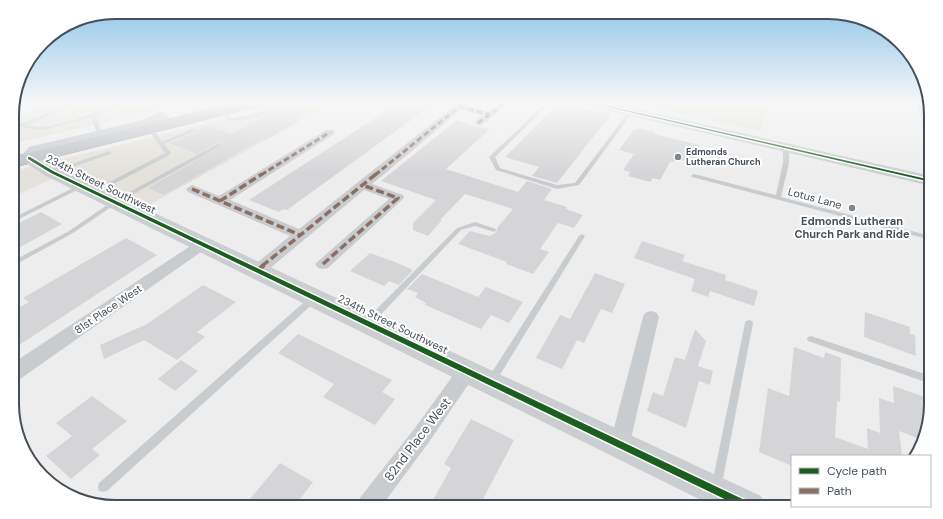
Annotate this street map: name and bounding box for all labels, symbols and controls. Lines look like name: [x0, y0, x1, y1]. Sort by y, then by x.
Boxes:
place label: Edmonds Lutheran Church: [686, 146, 761, 168]
street label: 234th Street Southwest: [44, 151, 158, 217]
marker: Edmonds Lutheran Church: [673, 152, 683, 162]
street label: Lotus Lane: [786, 184, 844, 212]
marker: Edmonds Lutheran Church Park and Ride: [847, 203, 857, 213]
place label: Edmonds Lutheran Church Park and Ride: [794, 214, 910, 241]
street label: 81st Place West: [71, 281, 145, 337]
street label: 234th Street Southwest: [336, 291, 450, 357]
street label: 82nd Place West: [380, 394, 454, 485]
legend: [791, 455, 931, 507]
text: Cycle path: [827, 463, 887, 479]
text: Path: [827, 483, 852, 499]

